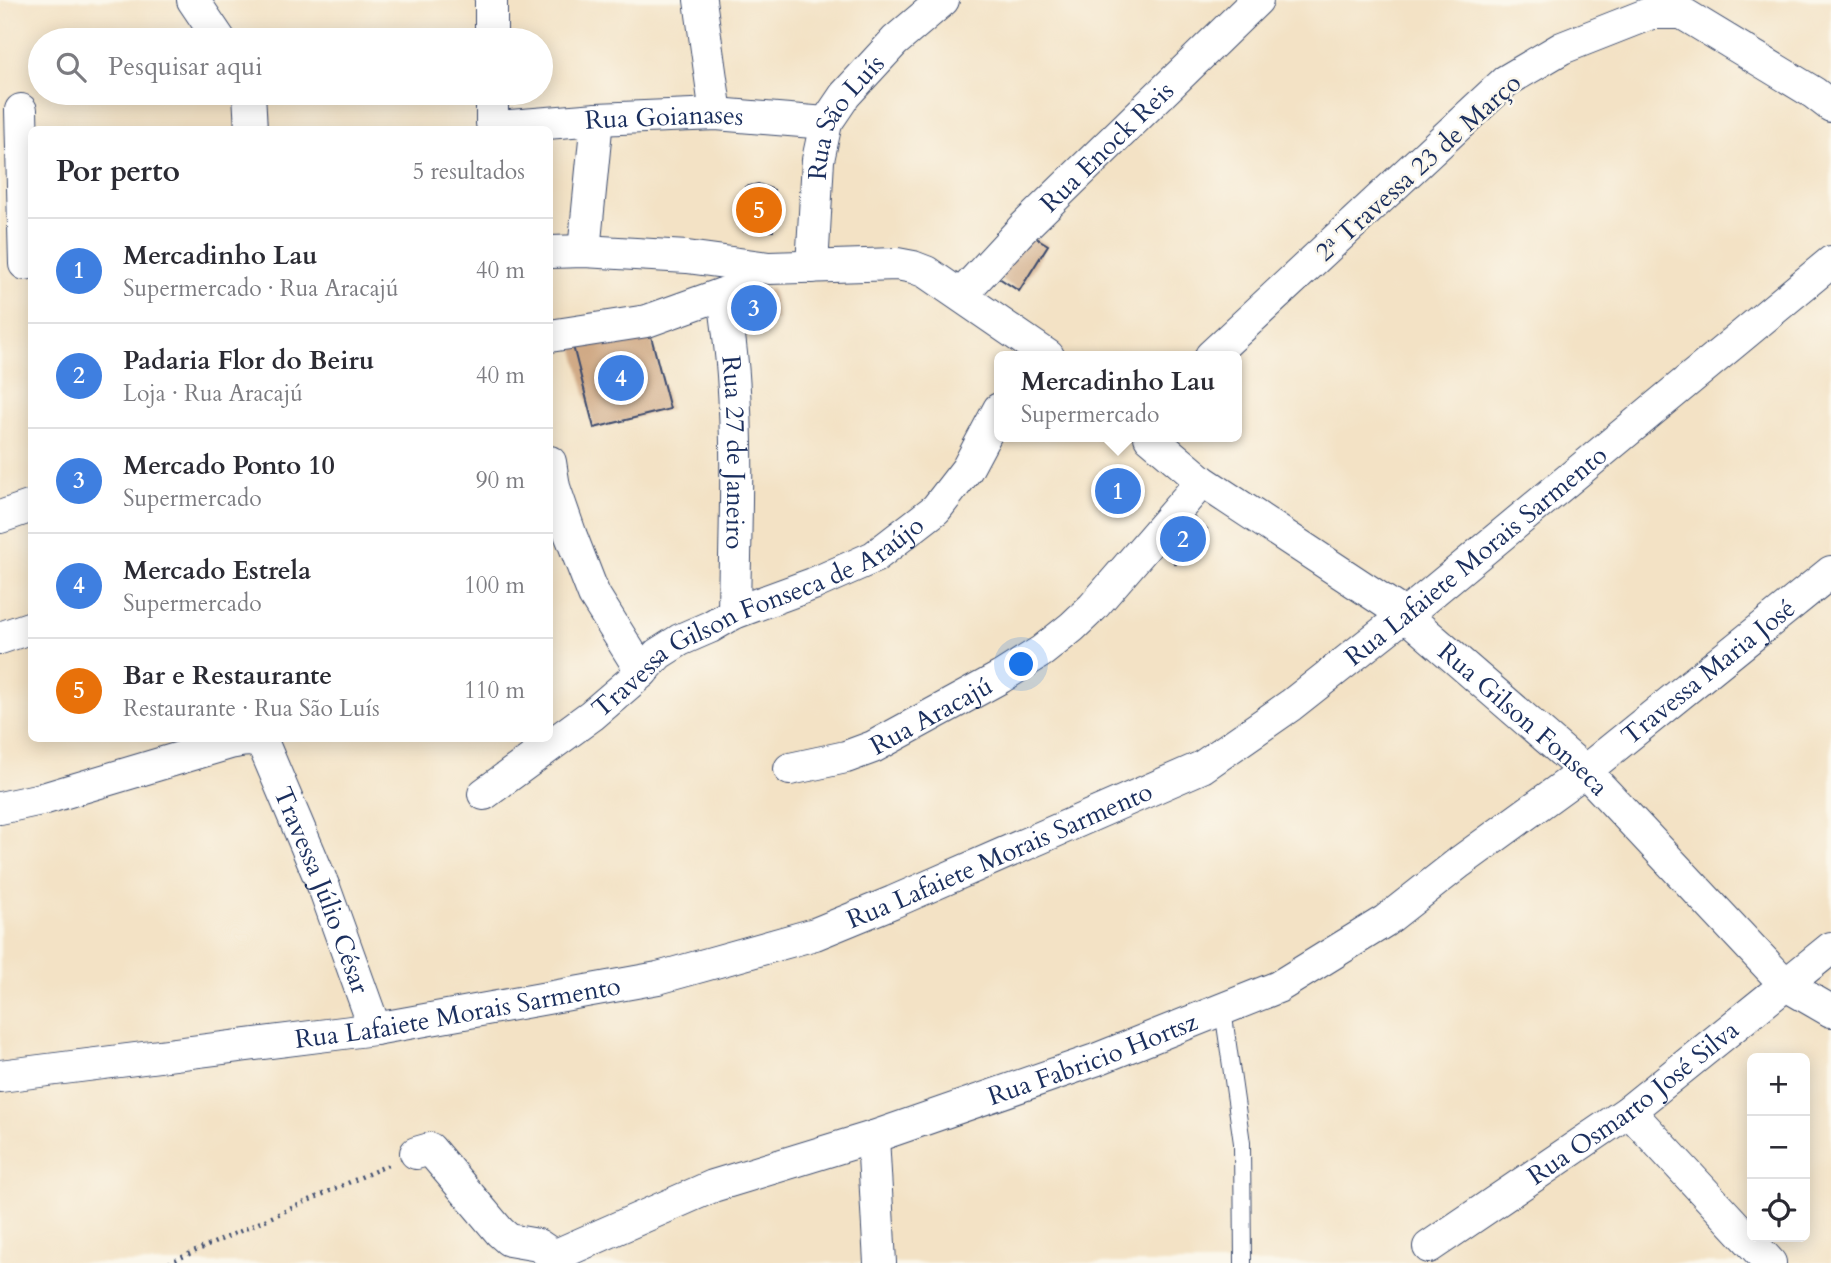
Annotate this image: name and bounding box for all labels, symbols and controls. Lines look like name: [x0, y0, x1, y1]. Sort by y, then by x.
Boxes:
search box: [28, 28, 553, 105]
street label: Rua São Luís: [800, 47, 892, 181]
icon: search: [52, 48, 90, 86]
text: Pesquisar aqui: [108, 49, 263, 84]
street label: 2ª Travessa 23 de Março: [1308, 66, 1529, 269]
street label: Rua Enock Reis: [1032, 74, 1181, 220]
street label: Rua Goianases: [584, 97, 745, 138]
text: Por perto: [56, 151, 180, 192]
text: 5 resultados: [412, 156, 525, 187]
pin: 5: [736, 184, 782, 236]
text: Mercadinho Lau: [123, 238, 318, 273]
text: 1: [73, 255, 85, 286]
text: 40 m: [476, 255, 525, 286]
text: Supermercado · Rua Aracajú: [123, 273, 399, 304]
pin: 3: [731, 282, 777, 334]
text: Padaria Flor do Beiru: [123, 343, 374, 378]
popup: [994, 351, 1242, 442]
pin: 4: [598, 352, 644, 404]
street label: Rua 27 de Janeiro: [713, 354, 753, 550]
text: 2: [73, 360, 85, 391]
text: 40 m: [476, 360, 525, 391]
text: Mercadinho Lau: [1021, 364, 1215, 399]
text: Loja · Rua Aracajú: [123, 378, 303, 409]
text: Supermercado: [1021, 399, 1159, 430]
street label: Rua Lafaiete Morais Sarmento: [1337, 438, 1614, 674]
text: Mercado Ponto 10: [123, 448, 335, 483]
text: 3: [73, 465, 85, 496]
text: 90 m: [476, 465, 525, 496]
pin: 1: [1095, 465, 1141, 517]
text: Supermercado: [123, 483, 262, 514]
street label: Travessa Gilson Fonseca de Araújo: [584, 508, 931, 726]
pin: 2: [1160, 513, 1206, 565]
text: Mercado Estrela: [123, 553, 311, 588]
text: 4: [73, 570, 85, 601]
text: 100 m: [464, 570, 525, 601]
text: Supermercado: [123, 588, 262, 619]
street label: Travessa Maria José: [1614, 591, 1803, 753]
street label: Rua Gilson Fonseca: [1430, 634, 1616, 804]
your location: [1004, 647, 1038, 681]
text: Bar e Restaurante: [123, 658, 332, 693]
street label: Rua Aracajú: [864, 668, 998, 763]
text: 5: [73, 675, 85, 706]
text: 110 m: [464, 675, 525, 706]
text: Restaurante · Rua São Luís: [123, 693, 380, 724]
street label: Rua Lafaiete Morais Sarmento: [841, 774, 1158, 937]
street label: Travessa Júlio César: [265, 781, 378, 999]
street label: Rua Lafaiete Morais Sarmento: [293, 968, 623, 1057]
street label: Rua Fabricio Hortsz: [983, 1004, 1203, 1114]
street label: Rua Osmarto José Silva: [1521, 1012, 1746, 1193]
map controls: [1747, 1053, 1810, 1242]
button: +: [1747, 1053, 1810, 1116]
button: −: [1747, 1116, 1810, 1179]
button: locate: [1747, 1179, 1810, 1242]

